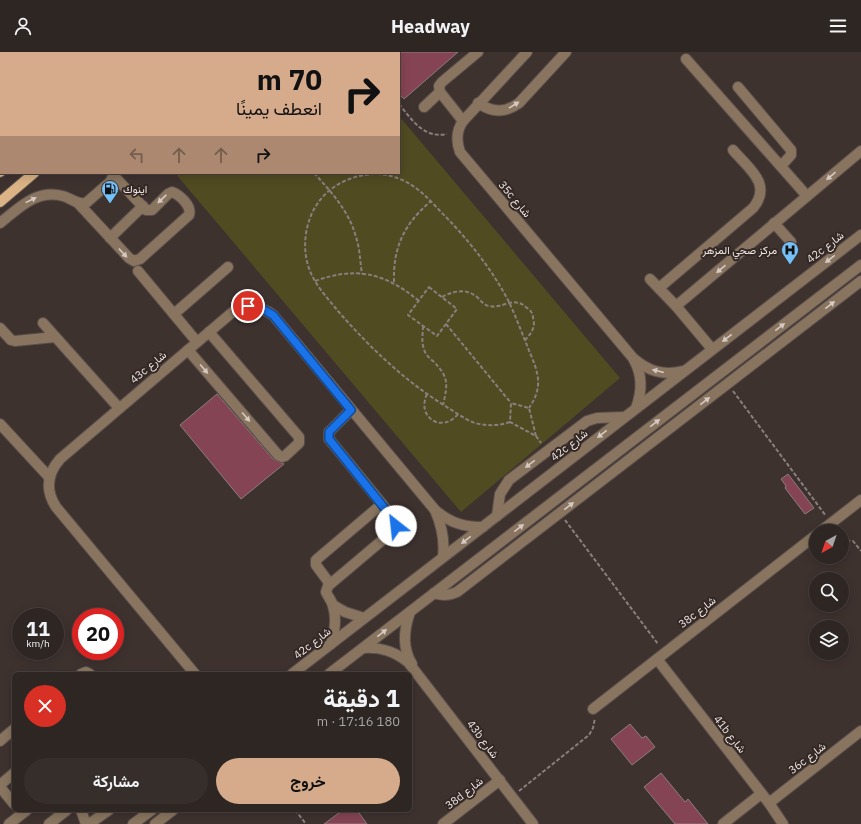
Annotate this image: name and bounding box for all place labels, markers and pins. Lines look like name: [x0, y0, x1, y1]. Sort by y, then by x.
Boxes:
fuel station icon: اينوك: [100, 179, 120, 204]
place label: اينوك: [123, 182, 147, 196]
hospital icon: مركز صحي المزهر: [780, 240, 800, 265]
place label: مركز صحي المزهر: [701, 243, 777, 260]
pin: [231, 289, 265, 323]

